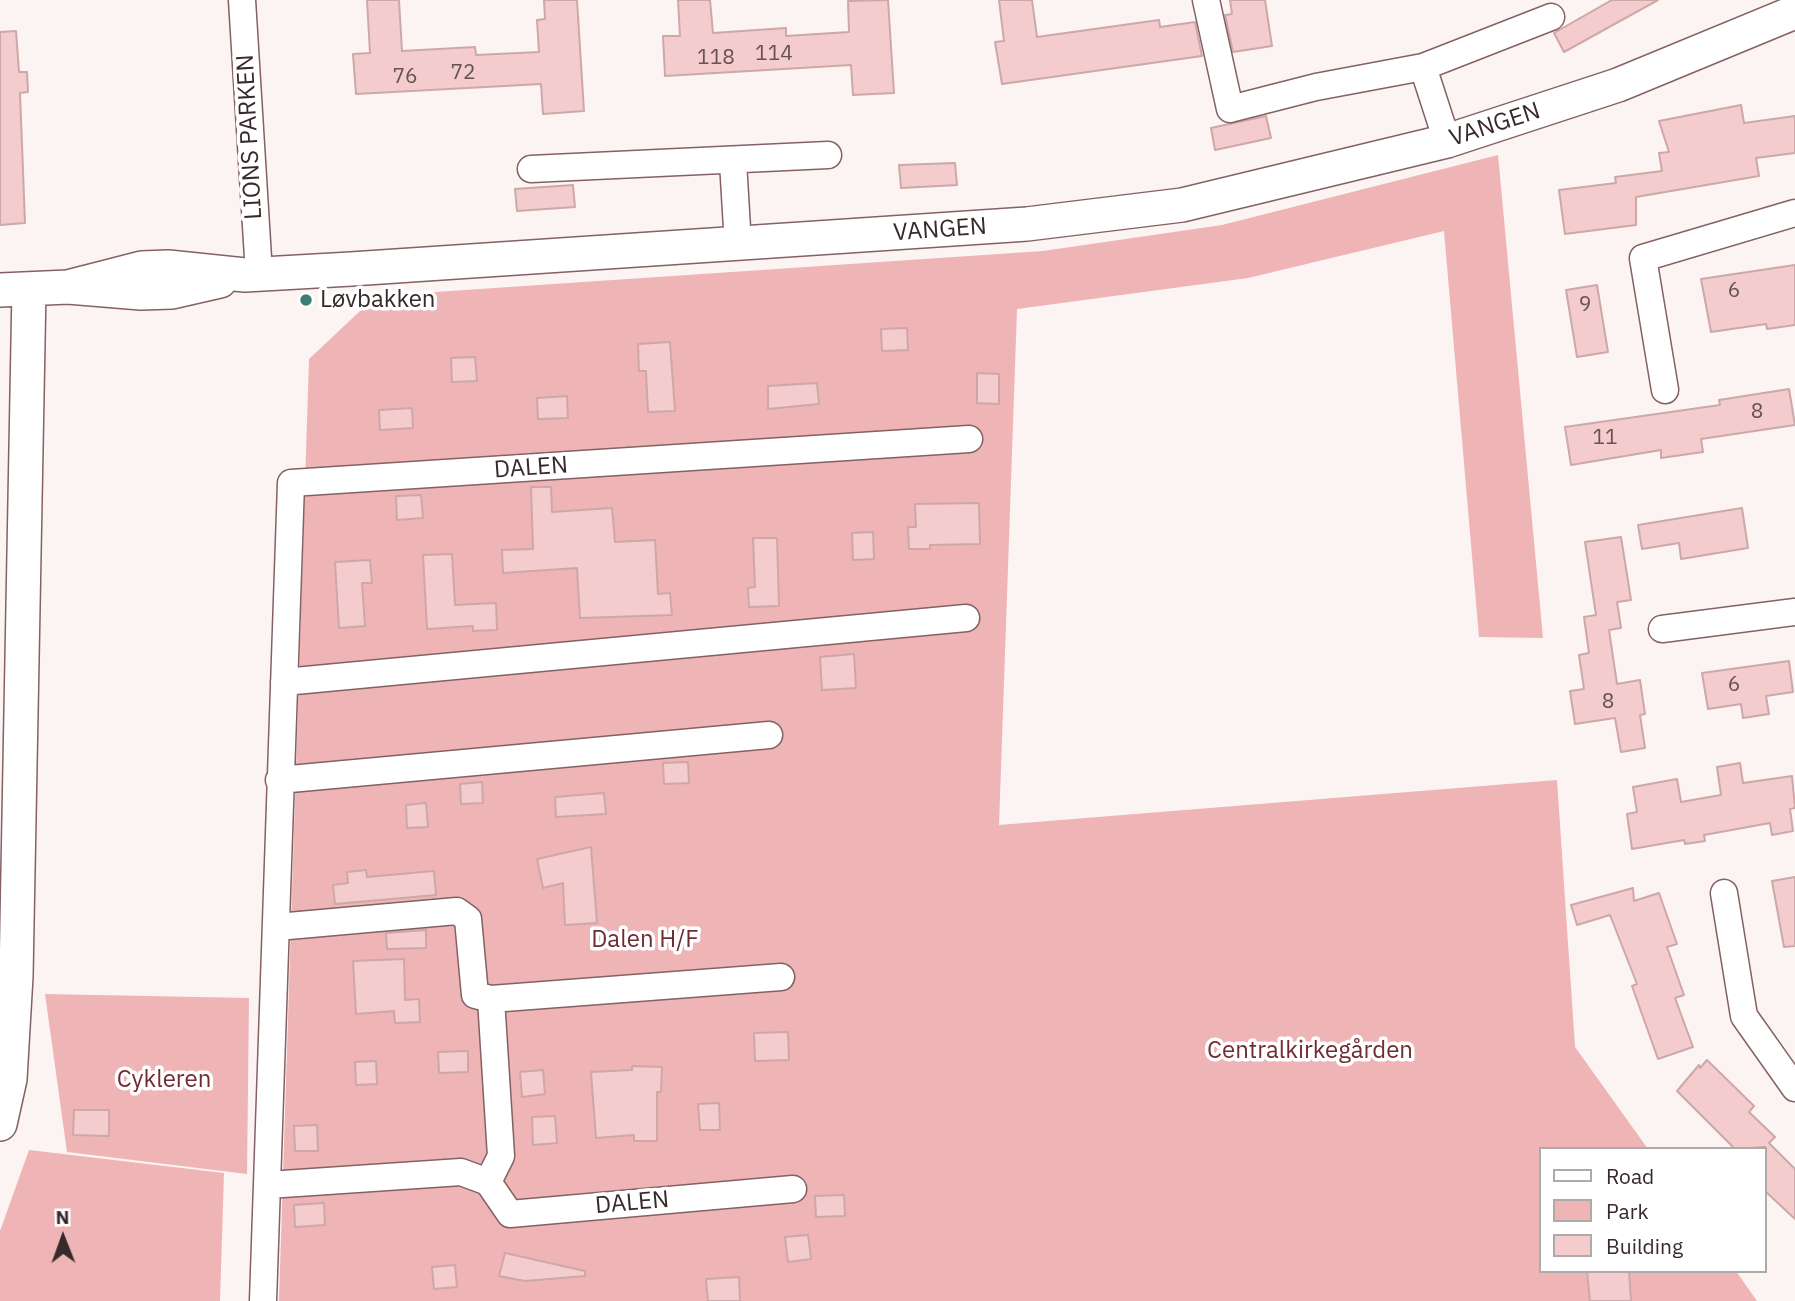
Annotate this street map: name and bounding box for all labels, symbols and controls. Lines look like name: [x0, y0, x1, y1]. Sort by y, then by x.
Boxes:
house number: 114: [755, 41, 793, 67]
house number: 118: [697, 45, 735, 71]
street label: LIONS PARKEN: [231, 54, 269, 220]
house number: 72: [450, 60, 476, 86]
house number: 76: [392, 64, 418, 90]
street label: VANGEN: [1446, 97, 1544, 153]
street label: VANGEN: [892, 212, 988, 248]
house number: 6: [1728, 278, 1740, 304]
place label: Løvbakken: [320, 286, 435, 314]
marker: Løvbakken: [298, 292, 314, 308]
house number: 9: [1579, 292, 1591, 318]
house number: 8: [1751, 399, 1763, 425]
house number: 11: [1592, 425, 1618, 451]
street label: DALEN: [493, 451, 569, 485]
house number: 6: [1728, 672, 1740, 698]
house number: 8: [1602, 689, 1614, 715]
park label: Dalen H/F: [591, 926, 699, 954]
park label: Centralkirkegården: [1207, 1037, 1413, 1065]
park label: Cykleren: [117, 1066, 211, 1094]
legend: [1540, 1147, 1767, 1273]
text: Road: [1606, 1162, 1654, 1190]
street label: DALEN: [594, 1185, 670, 1221]
text: Park: [1606, 1197, 1649, 1225]
north arrow: [28, 1203, 98, 1273]
text: N: [56, 1205, 70, 1229]
text: Building: [1606, 1232, 1683, 1260]

